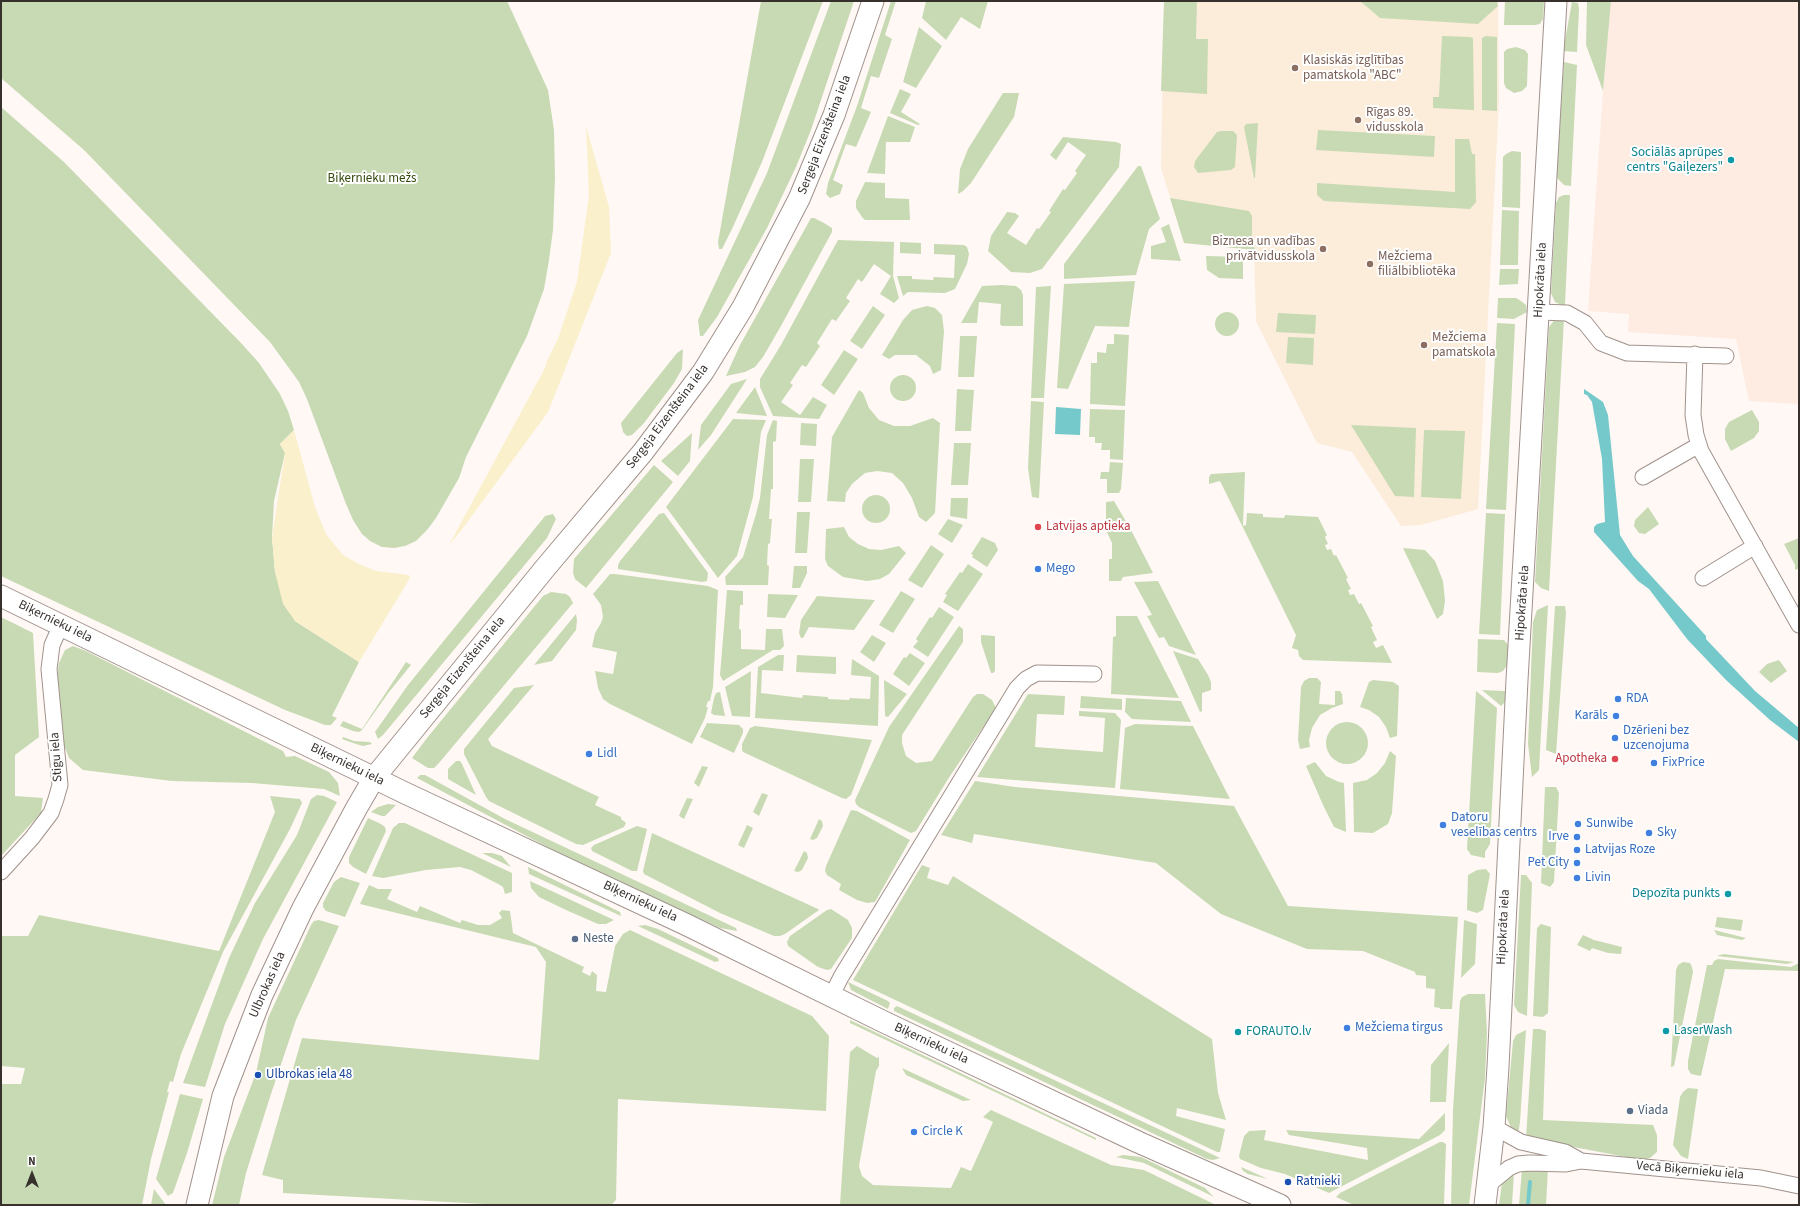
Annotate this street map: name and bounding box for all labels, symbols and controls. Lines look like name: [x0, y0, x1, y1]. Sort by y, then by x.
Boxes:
place label: Klasiskās izglītības pamatskola "ABC": [1303, 53, 1404, 84]
marker: Klasiskās izglītības pamatskola "ABC": [1290, 63, 1300, 73]
street label: Sergeja Eizenšteina iela: [795, 73, 855, 197]
place label: Rīgas 89. vidusskola: [1366, 105, 1424, 136]
marker: Rīgas 89. vidusskola: [1353, 115, 1363, 125]
place label: Sociālās aprūpes centrs "Gaiļezers": [1627, 145, 1723, 176]
marker: Sociālās aprūpes centrs "Gaiļezers": [1726, 155, 1736, 165]
park label: Biķernieku mežs: [328, 171, 416, 187]
place label: Biznesa un vadības privātvidusskola: [1212, 234, 1315, 265]
street label: Hipokrāta iela: [1531, 242, 1551, 318]
marker: Biznesa un vadības privātvidusskola: [1318, 244, 1328, 254]
place label: Mežciema filiālbibliotēka: [1378, 249, 1456, 280]
marker: Mežciema filiālbibliotēka: [1365, 259, 1375, 269]
place label: Mežciema pamatskola: [1432, 330, 1496, 361]
marker: Mežciema pamatskola: [1419, 340, 1429, 350]
street label: Sergeja Eizenšteina iela: [624, 362, 712, 472]
place label: Latvijas aptieka: [1046, 519, 1131, 535]
marker: Latvijas aptieka: [1033, 522, 1043, 532]
place label: Mego: [1046, 561, 1075, 577]
marker: Mego: [1033, 564, 1043, 574]
street label: Hipokrāta iela: [1513, 565, 1533, 641]
street label: Biķernieku iela: [16, 597, 94, 647]
street label: Sergeja Eizenšteina iela: [417, 614, 509, 722]
place label: RDA: [1626, 691, 1648, 707]
marker: RDA: [1613, 694, 1623, 704]
place label: Karāls: [1574, 708, 1608, 724]
marker: Karāls: [1611, 711, 1621, 721]
place label: Dzērieni bez uzcenojuma: [1623, 723, 1689, 754]
street label: Stigu iela: [47, 732, 67, 782]
marker: Dzērieni bez uzcenojuma: [1610, 733, 1620, 743]
street label: Biķernieku iela: [308, 740, 386, 790]
place label: Lidl: [597, 746, 617, 762]
marker: Lidl: [584, 749, 594, 759]
place label: Apotheka: [1555, 751, 1607, 767]
marker: Apotheka: [1610, 754, 1620, 764]
place label: FixPrice: [1662, 755, 1705, 771]
marker: FixPrice: [1649, 758, 1659, 768]
place label: Datoru veselības centrs: [1451, 810, 1537, 841]
place label: Sunwibe: [1586, 816, 1633, 832]
marker: Sunwibe: [1573, 819, 1583, 829]
marker: Datoru veselības centrs: [1438, 820, 1448, 830]
place label: Sky: [1657, 825, 1676, 841]
marker: Sky: [1644, 828, 1654, 838]
place label: Irve: [1548, 829, 1569, 845]
marker: Irve: [1572, 832, 1582, 842]
place label: Latvijas Roze: [1585, 842, 1655, 858]
marker: Latvijas Roze: [1572, 845, 1582, 855]
place label: Pet City: [1528, 855, 1569, 871]
marker: Pet City: [1572, 858, 1582, 868]
place label: Livin: [1585, 870, 1611, 886]
marker: Livin: [1572, 873, 1582, 883]
street label: Biķernieku iela: [600, 878, 680, 926]
place label: Depozīta punkts: [1632, 886, 1720, 902]
street label: Hipokrāta iela: [1494, 889, 1514, 965]
marker: Depozīta punkts: [1723, 889, 1733, 899]
place label: Neste: [583, 931, 614, 947]
marker: Neste: [570, 934, 580, 944]
street label: Ulbrokas iela: [246, 950, 290, 1020]
street label: Biķernieku iela: [891, 1020, 971, 1068]
place label: Mežciema tirgus: [1355, 1020, 1443, 1036]
marker: Mežciema tirgus: [1342, 1023, 1352, 1033]
place label: LaserWash: [1674, 1023, 1732, 1039]
place label: FORAUTO.lv: [1246, 1024, 1311, 1040]
marker: LaserWash: [1661, 1026, 1671, 1036]
marker: FORAUTO.lv: [1233, 1027, 1243, 1037]
place label: Ulbrokas iela 48: [266, 1067, 352, 1083]
marker: Ulbrokas iela 48: [253, 1070, 263, 1080]
place label: Viada: [1638, 1103, 1668, 1119]
marker: Viada: [1625, 1106, 1635, 1116]
place label: Circle K: [922, 1124, 963, 1140]
marker: Circle K: [909, 1127, 919, 1137]
north arrow: [12, 1154, 52, 1194]
text: N: [28, 1154, 36, 1169]
street label: Vecā Biķernieku iela: [1635, 1159, 1745, 1183]
place label: Ratnieki: [1296, 1174, 1341, 1190]
marker: Ratnieki: [1283, 1177, 1293, 1187]

